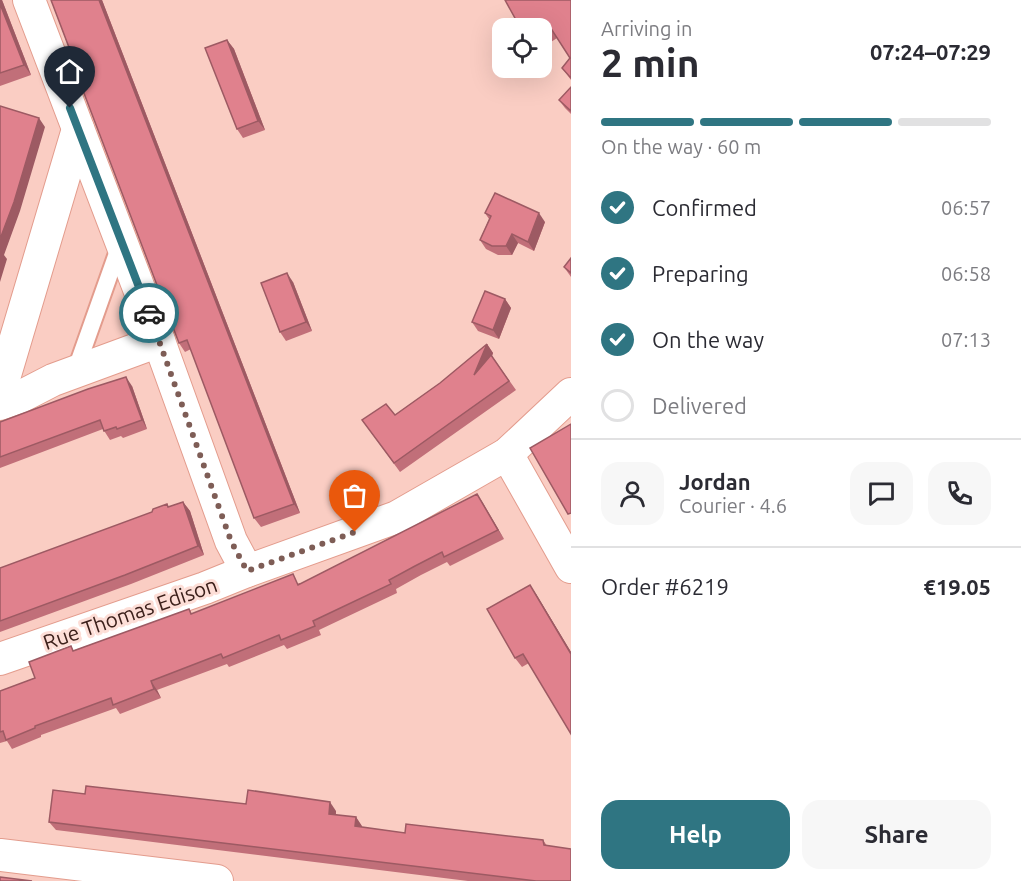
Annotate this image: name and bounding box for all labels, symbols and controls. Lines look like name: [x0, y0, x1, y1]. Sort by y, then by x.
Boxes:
text: Arriving in: [601, 17, 692, 40]
map controls: [492, 18, 552, 78]
button: locate: [492, 18, 552, 78]
text: 07:24–07:29: [870, 39, 991, 64]
text: 2 min: [601, 41, 700, 84]
pin: [44, 46, 95, 108]
icon: home: [53, 55, 86, 88]
text: On the way · 60 m: [601, 135, 761, 158]
icon: check: [601, 191, 634, 224]
text: Confirmed: [652, 195, 757, 220]
text: 06:57: [941, 196, 991, 219]
icon: check: [601, 257, 634, 290]
text: Preparing: [652, 261, 749, 286]
text: 06:58: [941, 262, 991, 285]
courier: [119, 283, 179, 343]
icon: car: [133, 297, 166, 330]
icon: check: [601, 323, 634, 356]
text: On the way: [652, 327, 764, 352]
text: 07:13: [941, 328, 991, 351]
text: Delivered: [652, 393, 747, 418]
button: person: [601, 462, 664, 525]
button: chat: [850, 462, 913, 525]
button: phone: [928, 462, 991, 525]
text: Jordan: [679, 469, 751, 494]
pin: [329, 470, 380, 532]
icon: bag: [338, 479, 371, 512]
text: Courier · 4.6: [679, 494, 787, 517]
street label: Rue Thomas Edison: [40, 572, 220, 654]
text: Order #6219: [601, 574, 729, 599]
text: €19.05: [924, 574, 991, 599]
button: Help: [601, 800, 790, 869]
button: Share: [802, 800, 991, 869]

